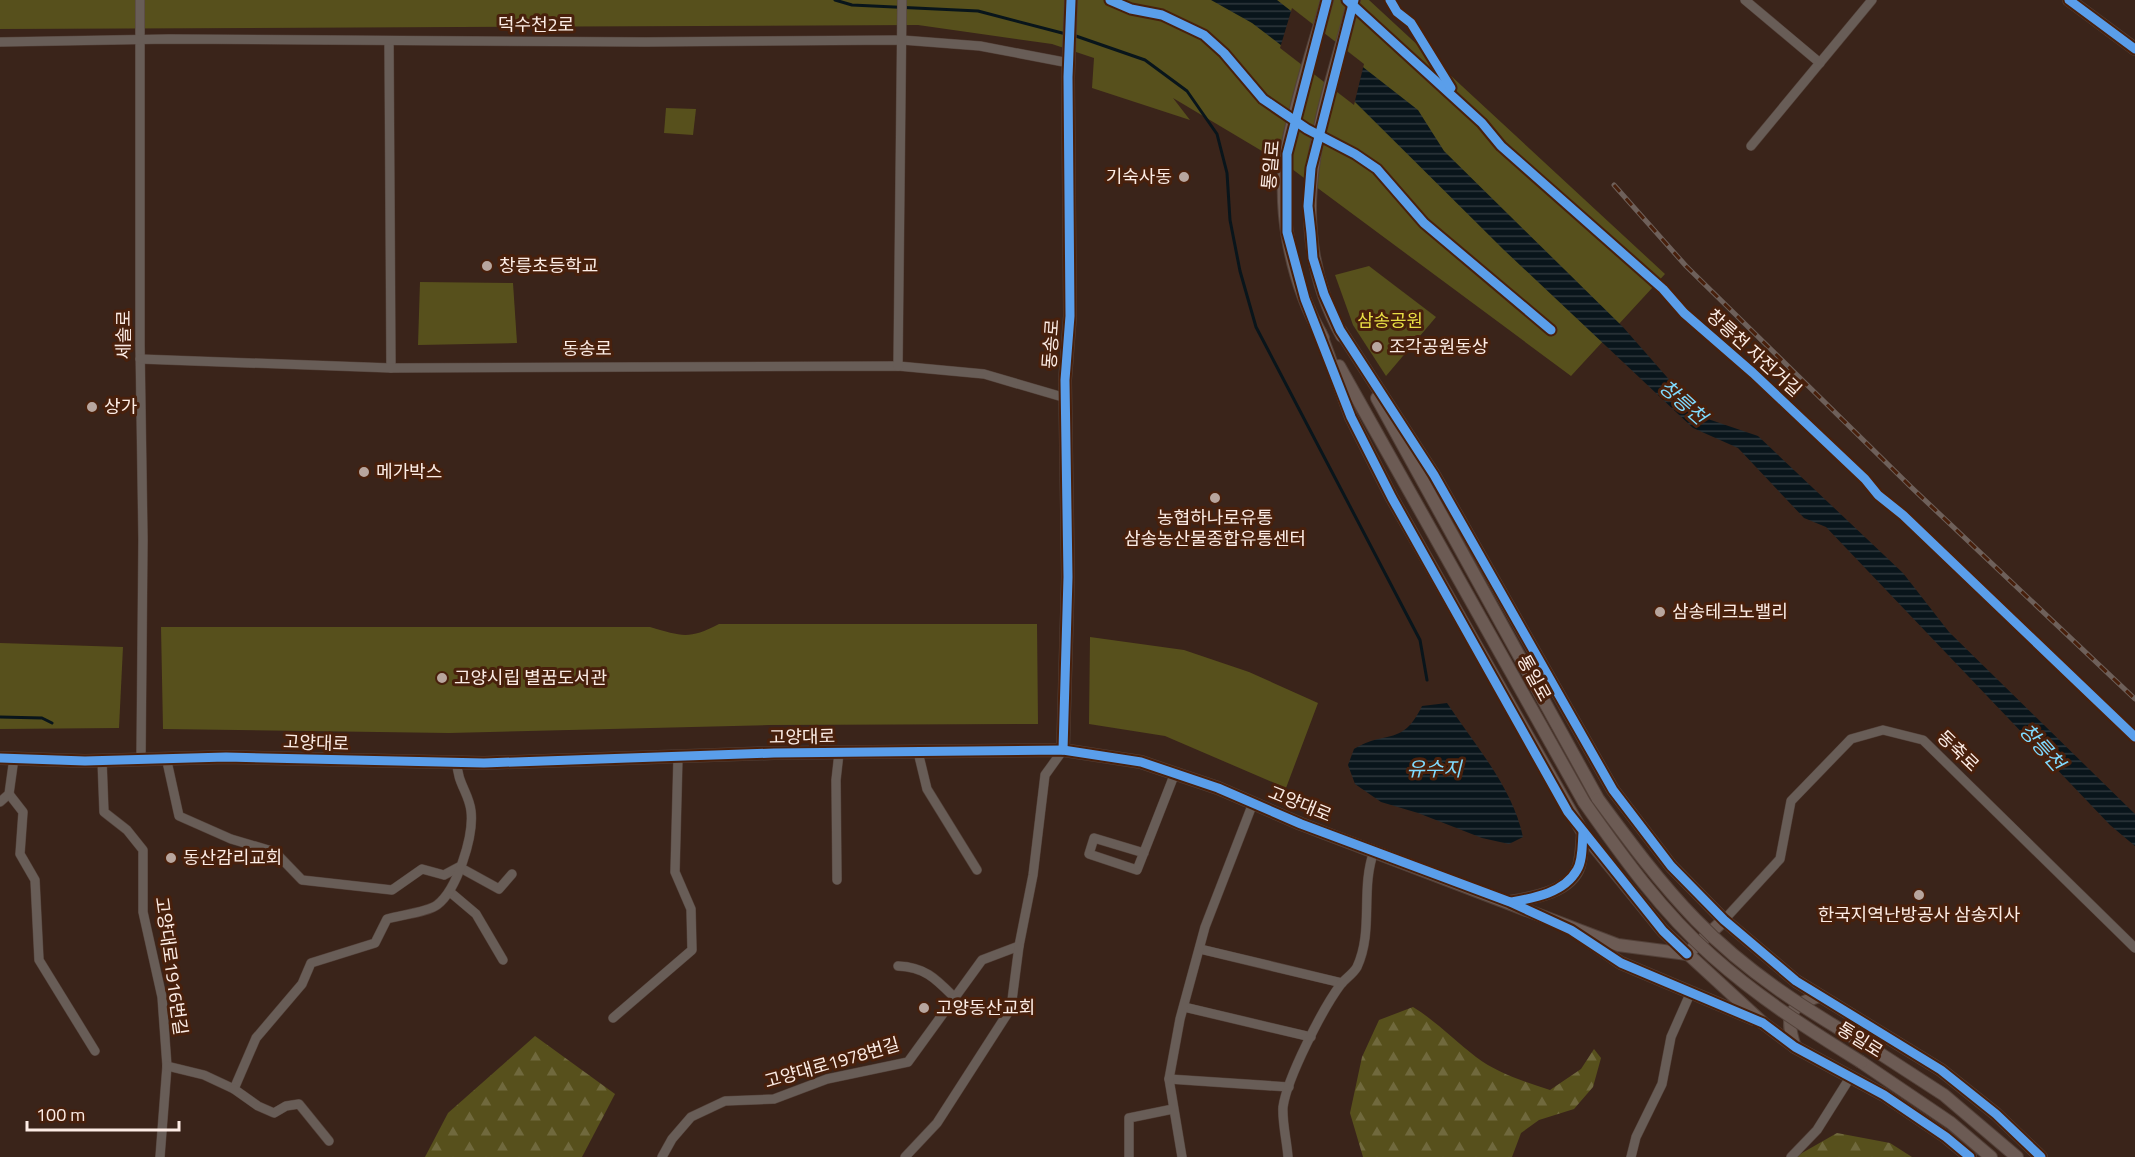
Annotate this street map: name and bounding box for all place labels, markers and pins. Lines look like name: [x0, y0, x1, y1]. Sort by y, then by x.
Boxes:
place label: 기숙사동: [1106, 163, 1172, 190]
marker: 기숙사동: [1177, 170, 1191, 184]
place label: 창릉초등학교: [499, 252, 598, 279]
marker: 창릉초등학교: [480, 259, 494, 273]
place label: 조각공원동상: [1389, 333, 1488, 360]
marker: 조각공원동상: [1370, 340, 1384, 354]
place label: 상가: [104, 393, 138, 420]
marker: 상가: [85, 400, 99, 414]
place label: 메가박스: [376, 458, 442, 485]
marker: 메가박스: [357, 465, 371, 479]
marker: 농협하나로유통 삼송농산물종합유통센터: [1208, 491, 1222, 505]
place label: 농협하나로유통 삼송농산물종합유통센터: [1124, 504, 1306, 552]
place label: 삼송테크노밸리: [1672, 598, 1788, 625]
marker: 삼송테크노밸리: [1653, 605, 1667, 619]
place label: 고양시립 별꿈도서관: [454, 664, 607, 691]
marker: 고양시립 별꿈도서관: [435, 671, 449, 685]
place label: 동산감리교회: [183, 844, 282, 871]
marker: 동산감리교회: [164, 851, 178, 865]
marker: 한국지역난방공사 삼송지사: [1912, 888, 1926, 902]
place label: 한국지역난방공사 삼송지사: [1818, 901, 2021, 928]
place label: 고양동산교회: [936, 994, 1035, 1021]
marker: 고양동산교회: [917, 1001, 931, 1015]

